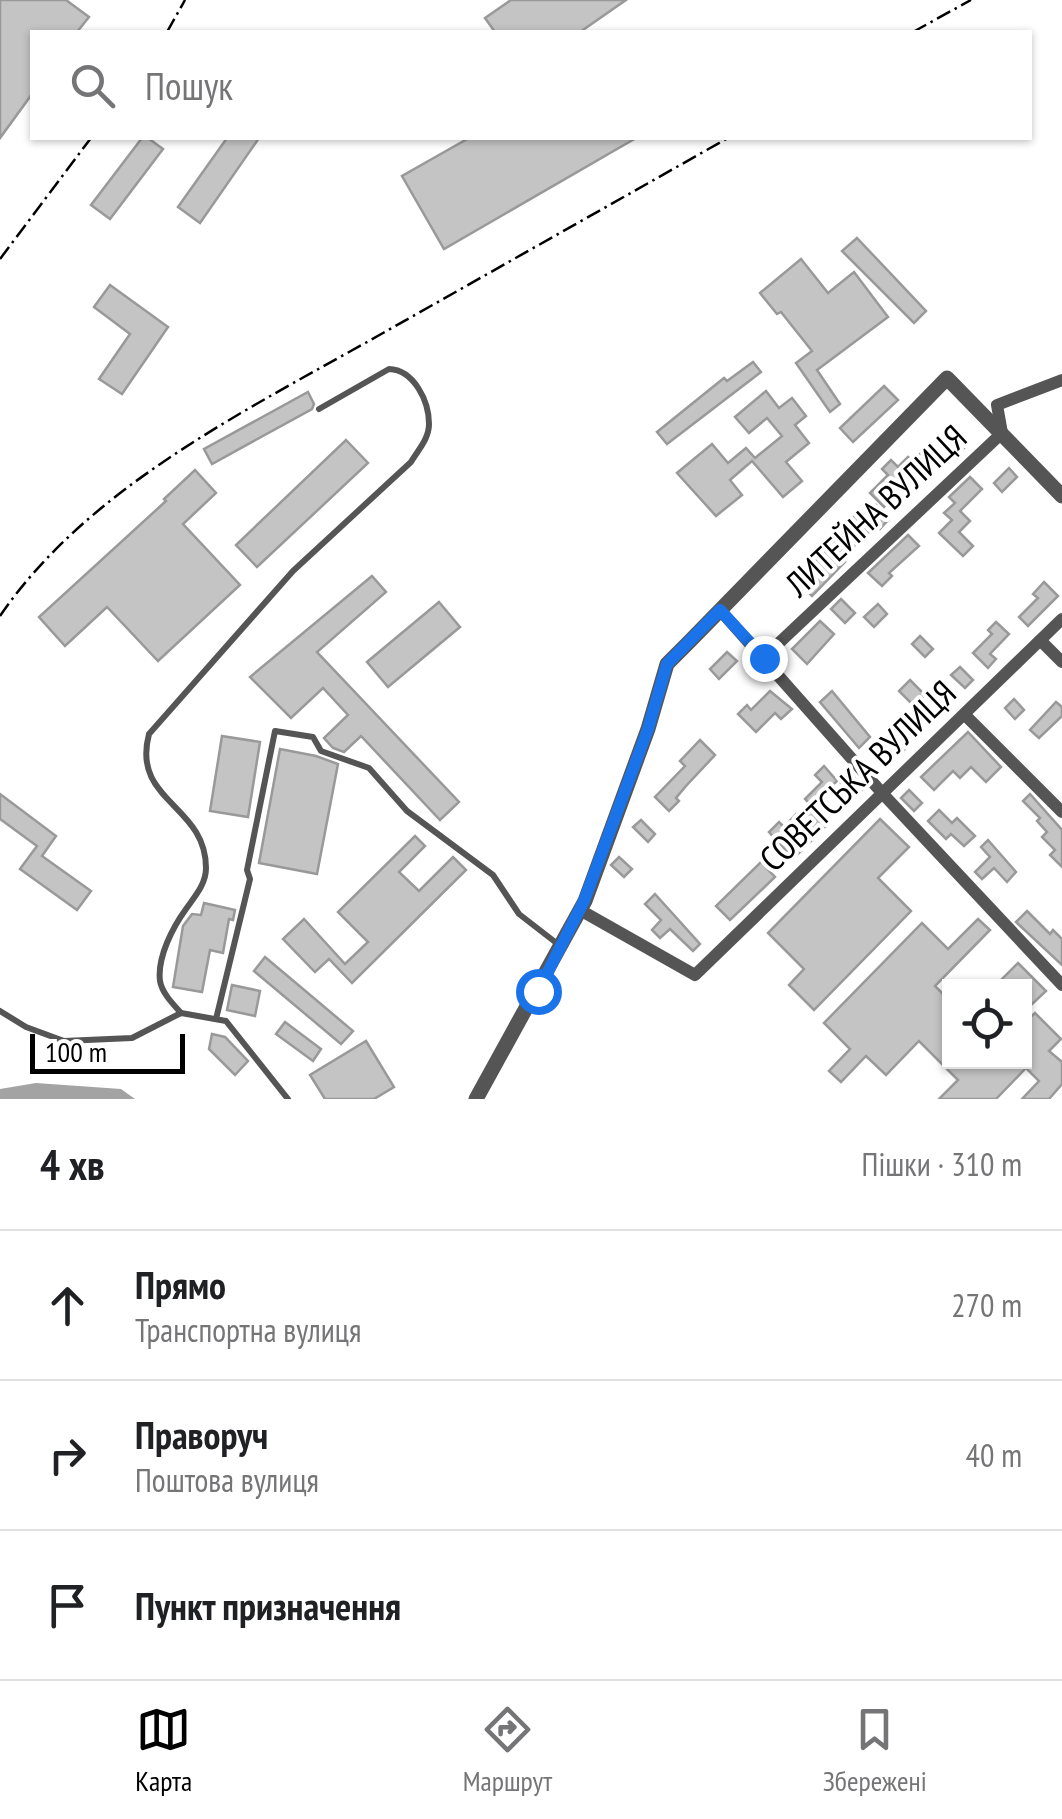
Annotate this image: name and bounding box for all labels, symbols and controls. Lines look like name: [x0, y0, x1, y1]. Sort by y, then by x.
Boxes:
search box: [30, 30, 1032, 140]
icon: search: [65, 58, 120, 113]
text: Пошук: [145, 61, 233, 110]
street label: ЛИТЕЙНА ВУЛИЦЯ: [774, 414, 976, 607]
route end: [742, 636, 788, 682]
street label: СОВЕТСЬКА ВУЛИЦЯ: [749, 670, 965, 881]
route start: [516, 969, 562, 1015]
map controls: [942, 979, 1032, 1069]
button: locate: [942, 979, 1032, 1069]
scale bar: [30, 1029, 185, 1074]
text: 100 m: [45, 1033, 107, 1070]
text: 4 хв: [40, 1137, 105, 1192]
text: Пішки · 310 m: [862, 1143, 1022, 1185]
text: Прямо: [135, 1260, 226, 1309]
icon: ahead: [40, 1278, 95, 1333]
text: 270 m: [951, 1284, 1022, 1326]
text: Транспортна вулиця: [135, 1309, 361, 1351]
text: Праворуч: [135, 1410, 268, 1459]
icon: right: [40, 1428, 95, 1483]
text: 40 m: [966, 1434, 1022, 1476]
text: Поштова вулиця: [135, 1459, 319, 1501]
icon: arrive: [40, 1578, 95, 1633]
text: Пункт призначення: [135, 1581, 401, 1630]
tab: Карта: [135, 1702, 192, 1799]
tab: Маршрут: [463, 1702, 552, 1799]
tab: Збережені: [823, 1702, 927, 1799]

